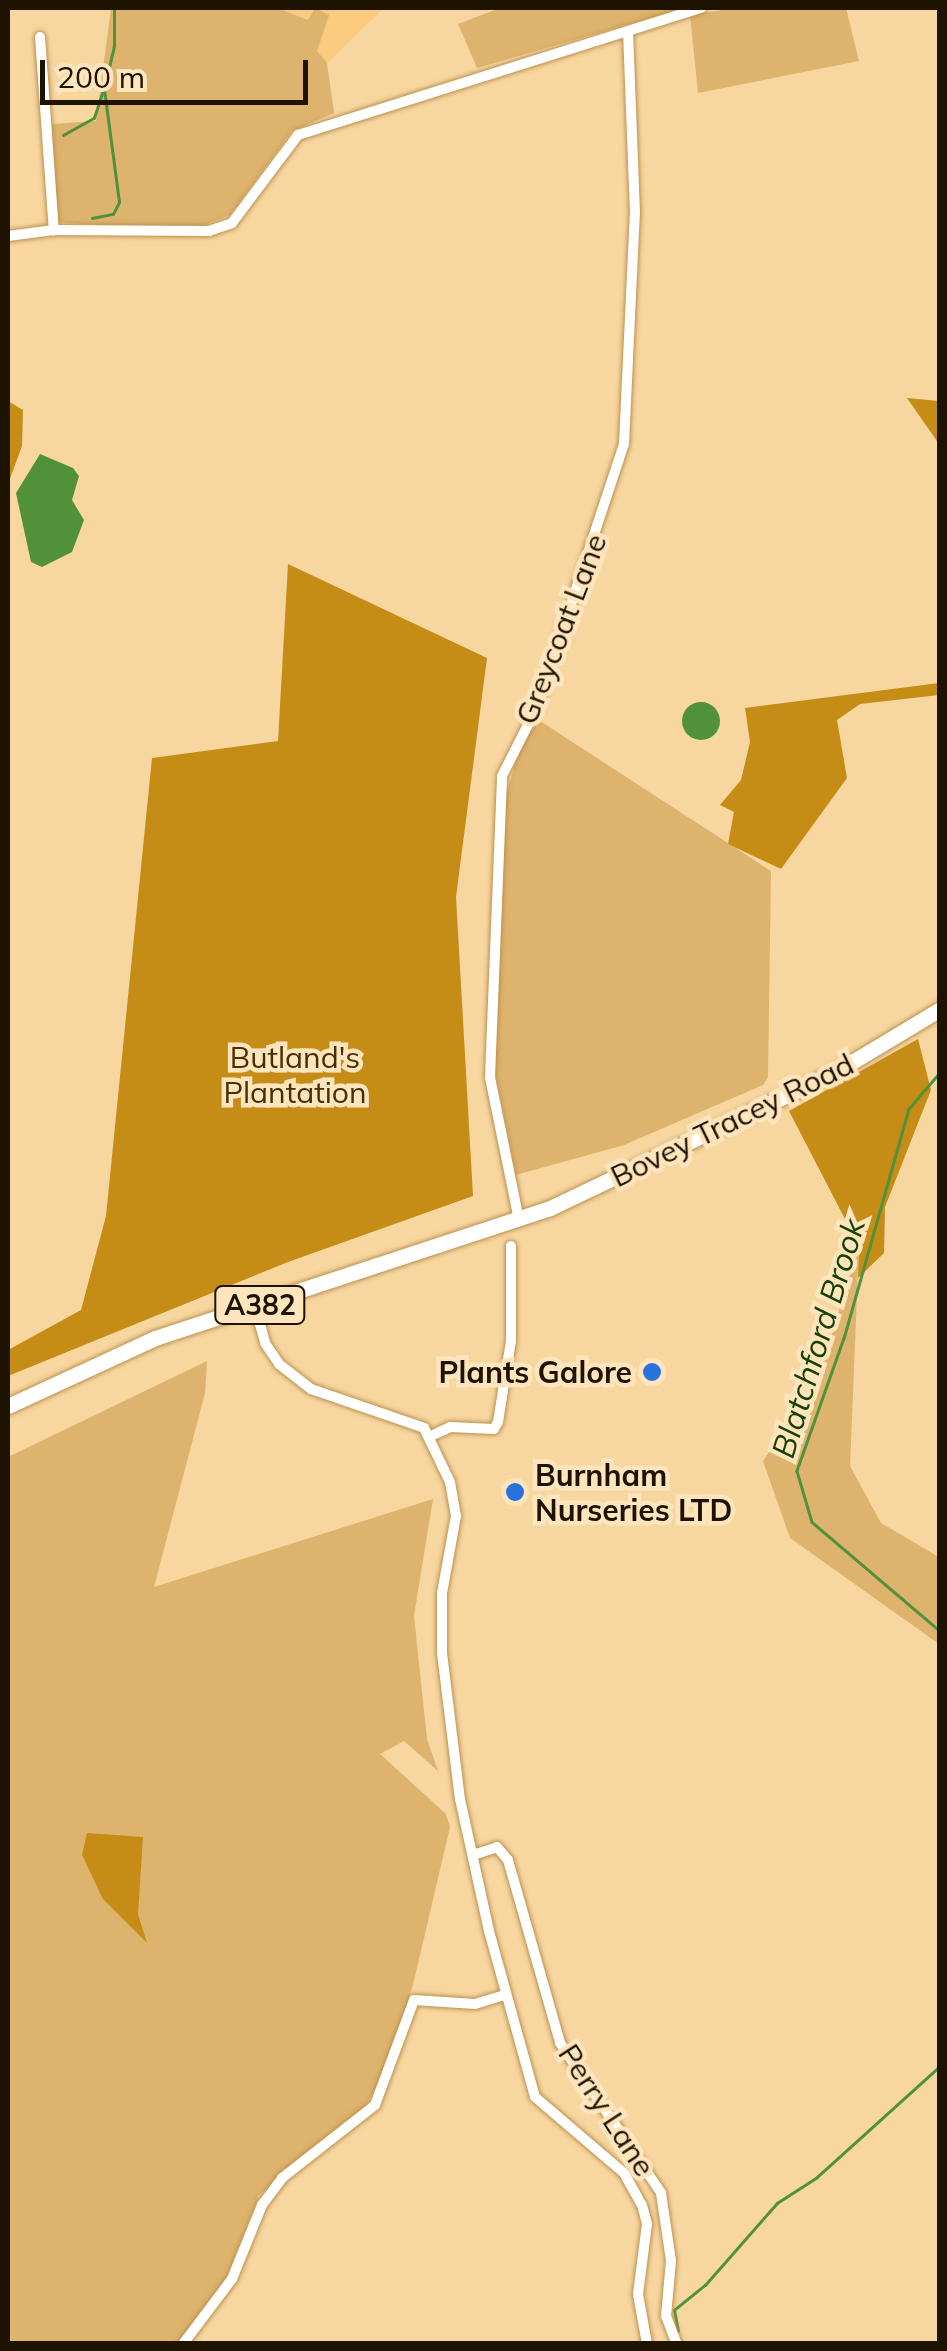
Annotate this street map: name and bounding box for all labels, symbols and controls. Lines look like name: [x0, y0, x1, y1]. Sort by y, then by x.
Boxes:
scale bar: [45, 40, 312, 102]
text: 200 m: [57, 58, 145, 96]
street label: Greycoat Lane: [508, 529, 614, 729]
park label: Butland's Plantation: [223, 1039, 367, 1110]
street label: Bovey Tracey Road: [605, 1046, 859, 1194]
water label: Blatchford Brook: [763, 1214, 873, 1462]
road number: A382: [212, 1282, 308, 1328]
place label: Plants Galore: [439, 1354, 632, 1390]
marker: Plants Galore: [641, 1361, 663, 1383]
place label: Burnham Nurseries LTD: [535, 1457, 732, 1528]
marker: Burnham Nurseries LTD: [504, 1481, 526, 1503]
street label: Perry Lane: [551, 2037, 663, 2183]

